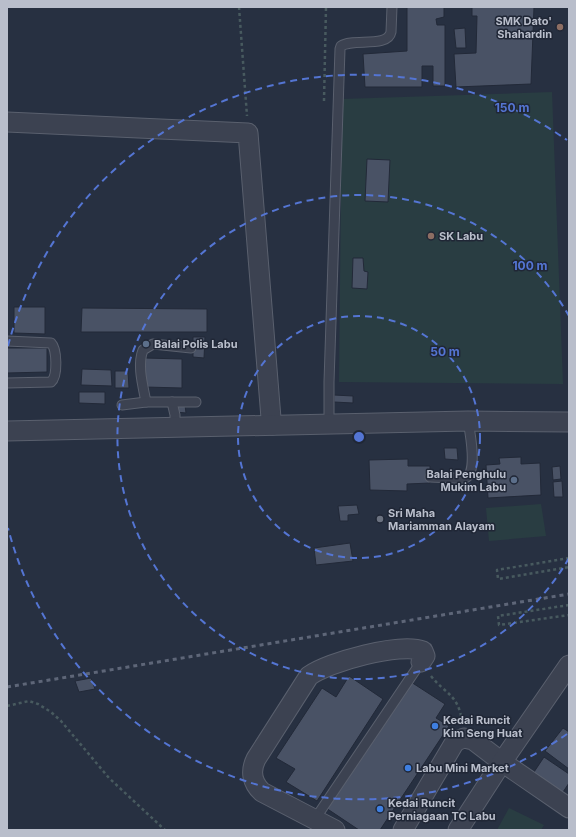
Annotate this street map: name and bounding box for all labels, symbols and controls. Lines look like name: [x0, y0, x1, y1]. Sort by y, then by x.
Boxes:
place label: SMK Dato' Shahardin: [496, 14, 552, 41]
marker: SMK Dato' Shahardin: [555, 22, 565, 32]
text: 150 m: [495, 100, 529, 115]
place label: SK Labu: [439, 229, 483, 243]
marker: SK Labu: [426, 231, 436, 241]
text: 100 m: [512, 258, 548, 273]
place label: Balai Polis Labu: [154, 337, 238, 351]
marker: Balai Polis Labu: [141, 339, 151, 349]
text: 50 m: [430, 344, 460, 359]
centre of rings: [352, 430, 366, 444]
place label: Balai Penghulu Mukim Labu: [426, 467, 506, 494]
marker: Balai Penghulu Mukim Labu: [509, 475, 519, 485]
place label: Sri Maha Mariamman Alayam: [388, 506, 495, 533]
marker: Sri Maha Mariamman Alayam: [375, 514, 385, 524]
place label: Kedai Runcit Kim Seng Huat: [443, 713, 522, 740]
marker: Kedai Runcit Kim Seng Huat: [430, 721, 440, 731]
place label: Labu Mini Market: [416, 761, 509, 775]
marker: Labu Mini Market: [403, 763, 413, 773]
place label: Kedai Runcit Perniagaan TC Labu: [388, 796, 496, 823]
marker: Kedai Runcit Perniagaan TC Labu: [375, 804, 385, 814]

